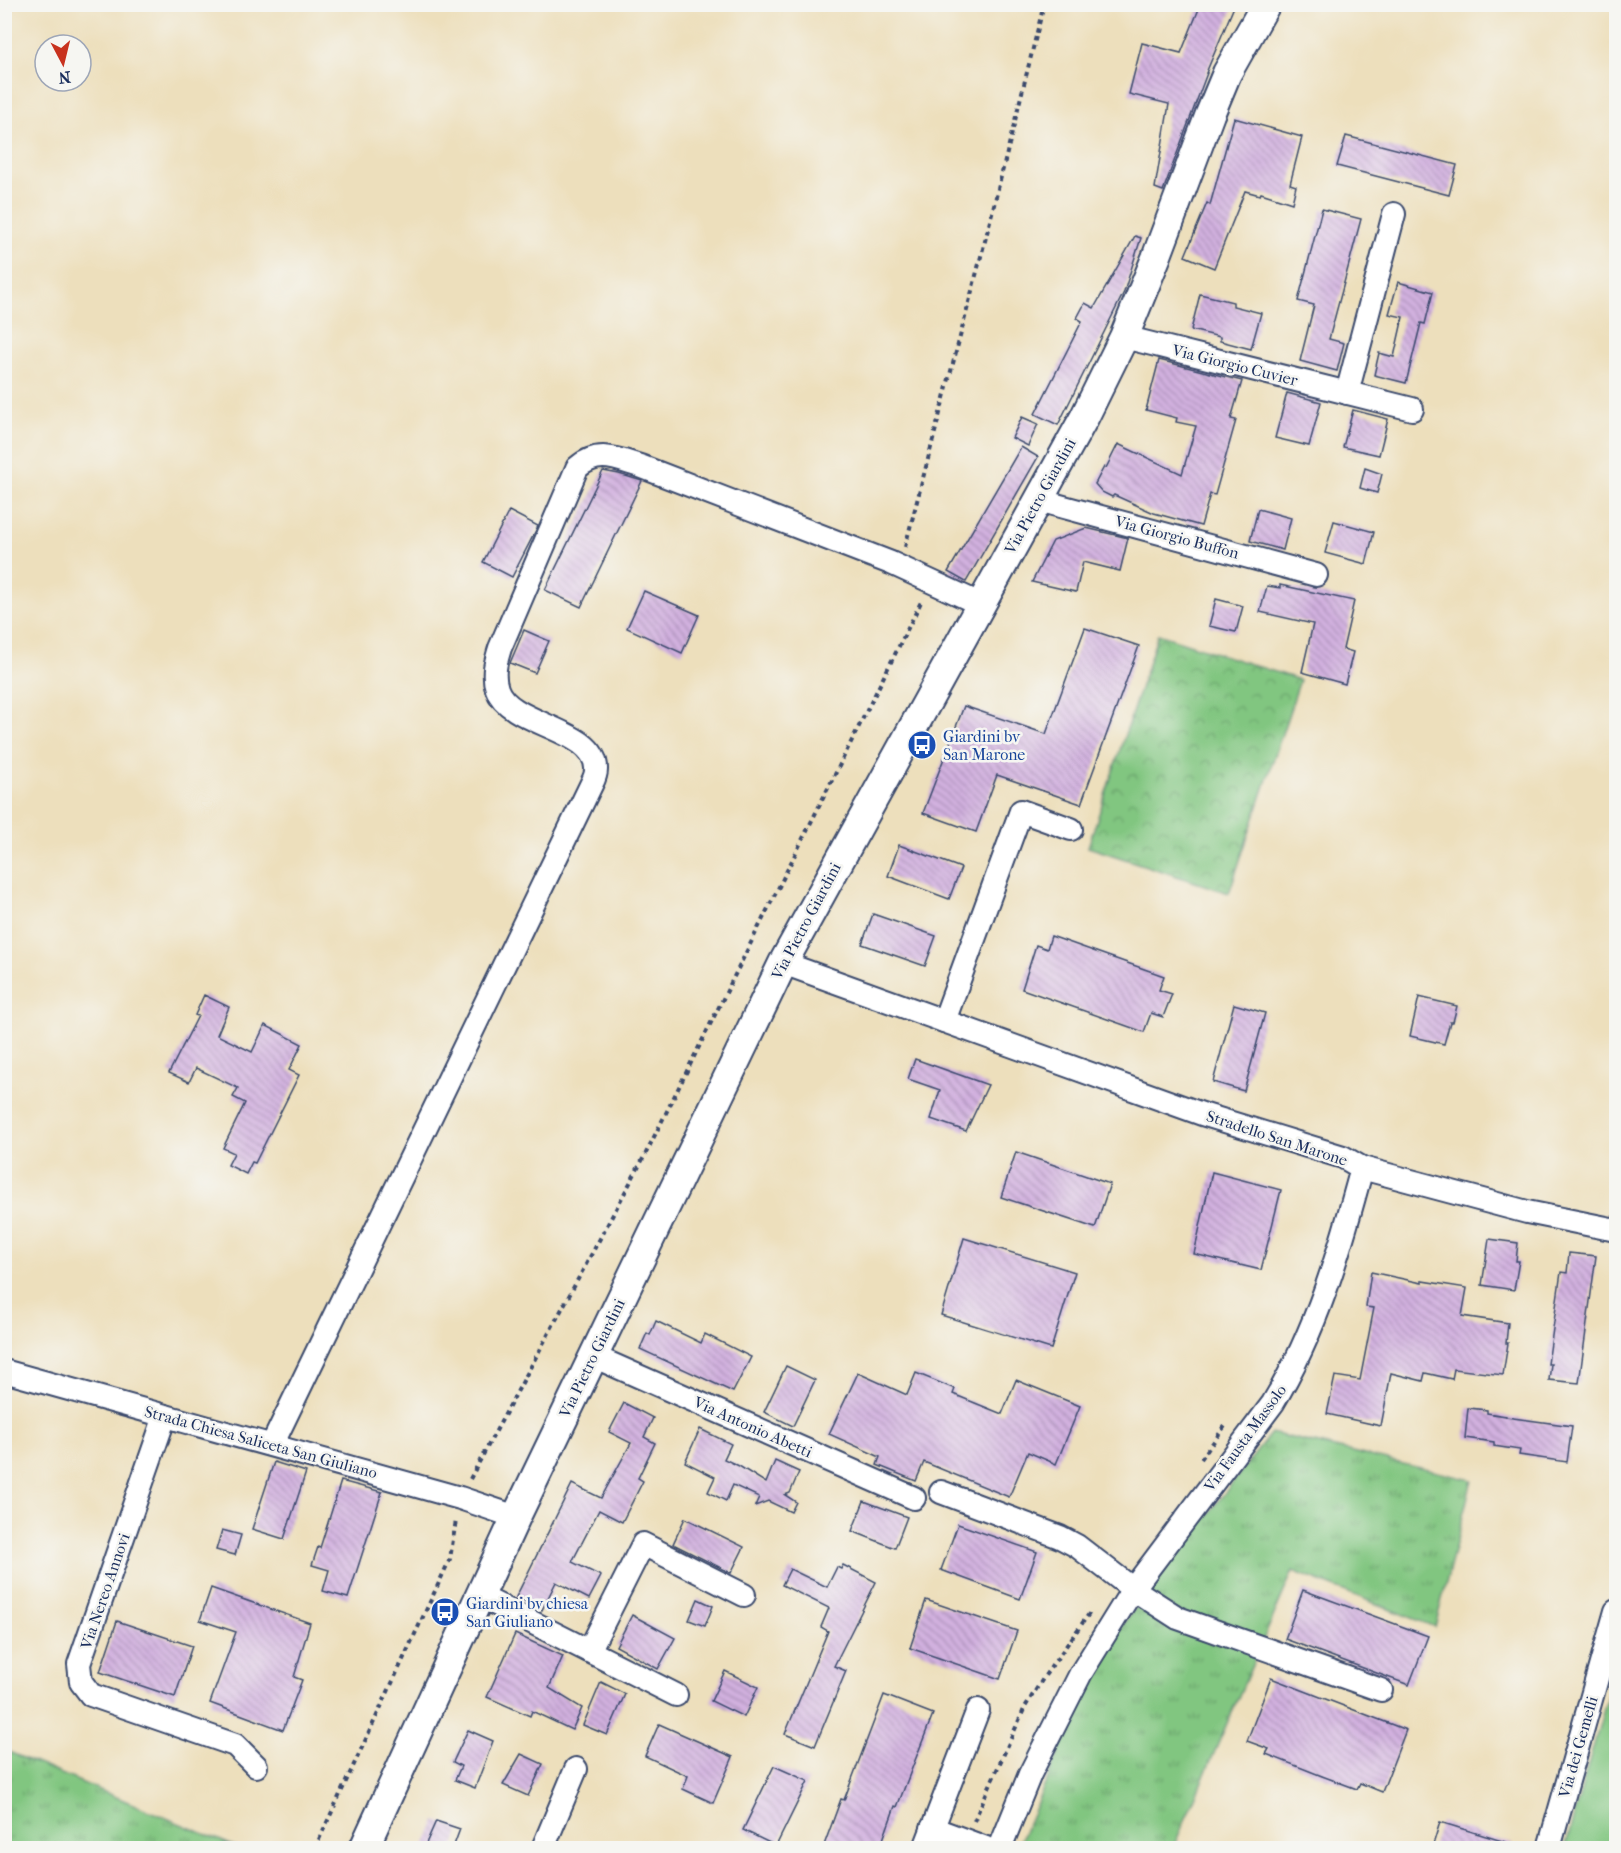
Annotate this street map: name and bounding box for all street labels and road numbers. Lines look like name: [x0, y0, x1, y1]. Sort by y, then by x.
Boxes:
street label: Via Giorgio Cuvier: [1169, 340, 1300, 390]
street label: Via Pietro Giardini: [1000, 434, 1080, 558]
street label: Via Giorgio Buffon: [1112, 511, 1242, 563]
street label: Via Pietro Giardini: [767, 859, 845, 984]
street label: Stradello San Marone: [1204, 1106, 1350, 1170]
street label: Via Pietro Giardini: [555, 1295, 629, 1421]
street label: Via Fausta Massolo: [1199, 1381, 1290, 1496]
street label: Via Antonio Abetti: [690, 1392, 815, 1462]
street label: Strada Chiesa Saliceta San Giuliano: [143, 1402, 379, 1482]
street label: Via Nereo Annovi: [76, 1530, 134, 1652]
street label: Via dei Gemelli: [1554, 1694, 1602, 1801]

